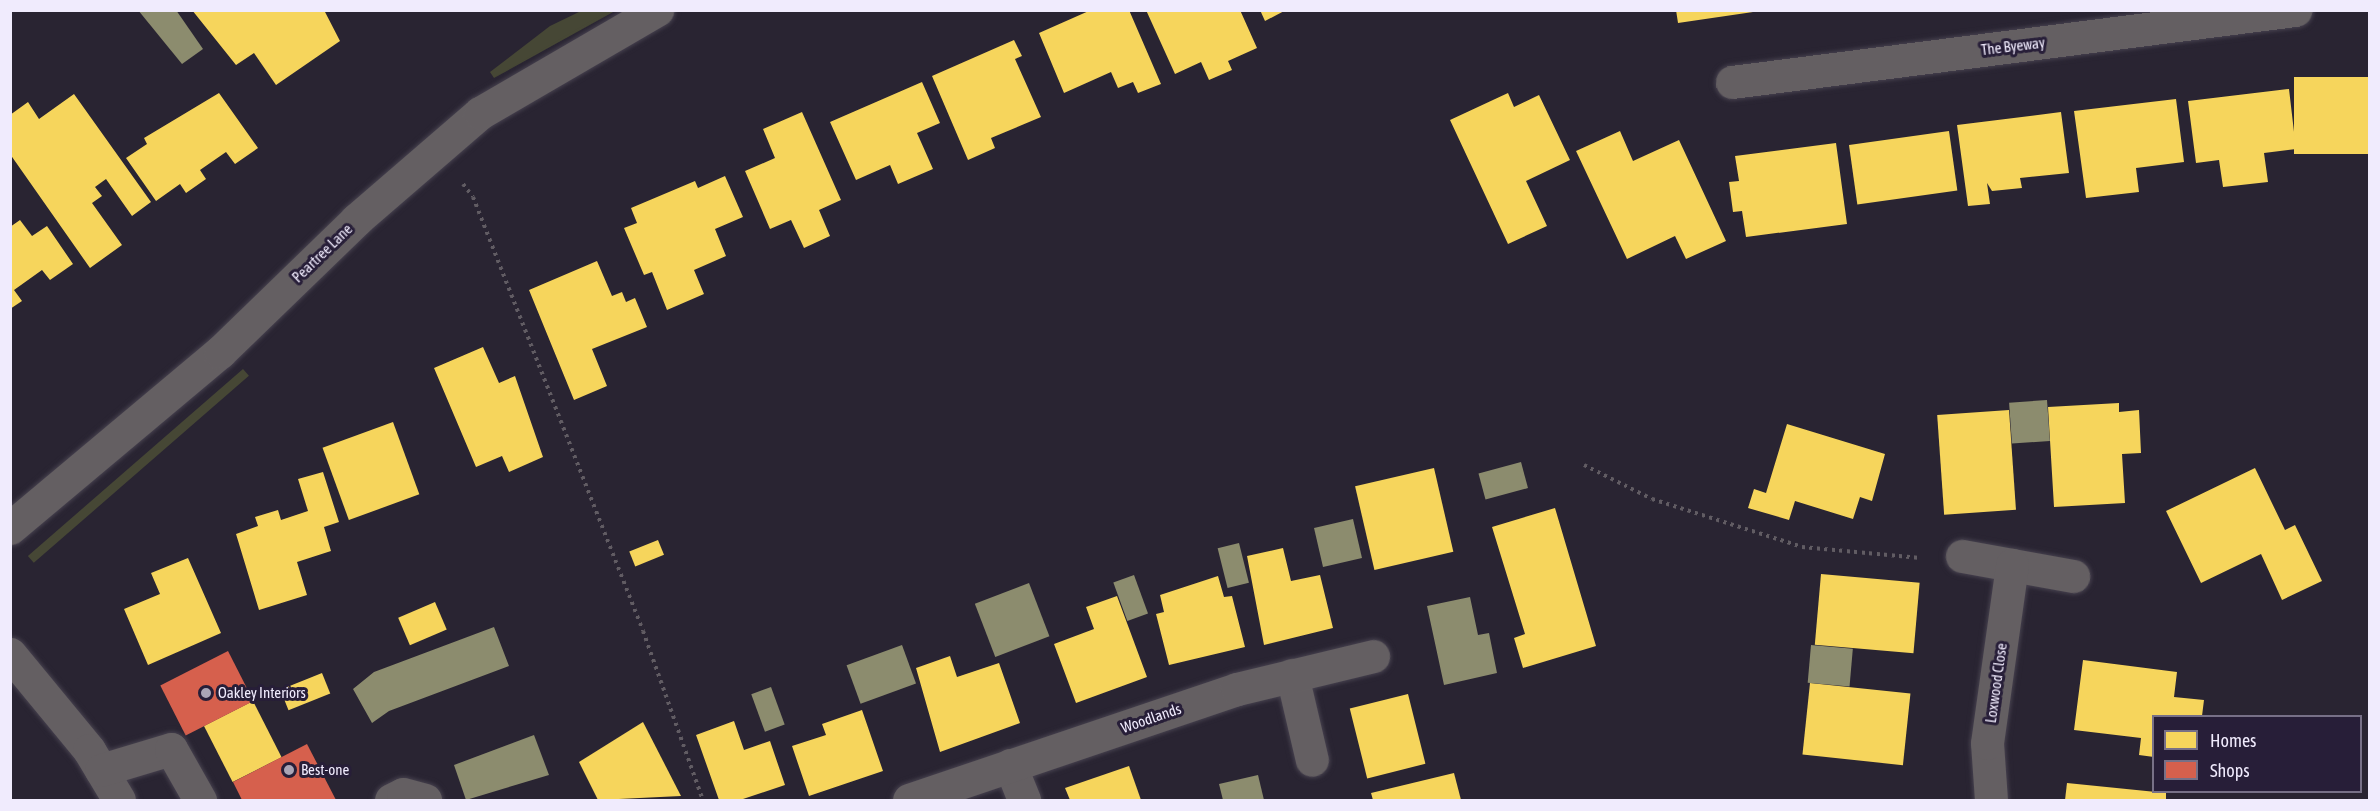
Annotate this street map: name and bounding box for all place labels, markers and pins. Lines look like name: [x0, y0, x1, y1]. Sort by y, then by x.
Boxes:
place label: Oakley Interiors: [218, 684, 306, 702]
marker: Oakley Interiors: [199, 686, 213, 700]
place label: Best-one: [301, 761, 349, 779]
marker: Best-one: [282, 763, 296, 777]

